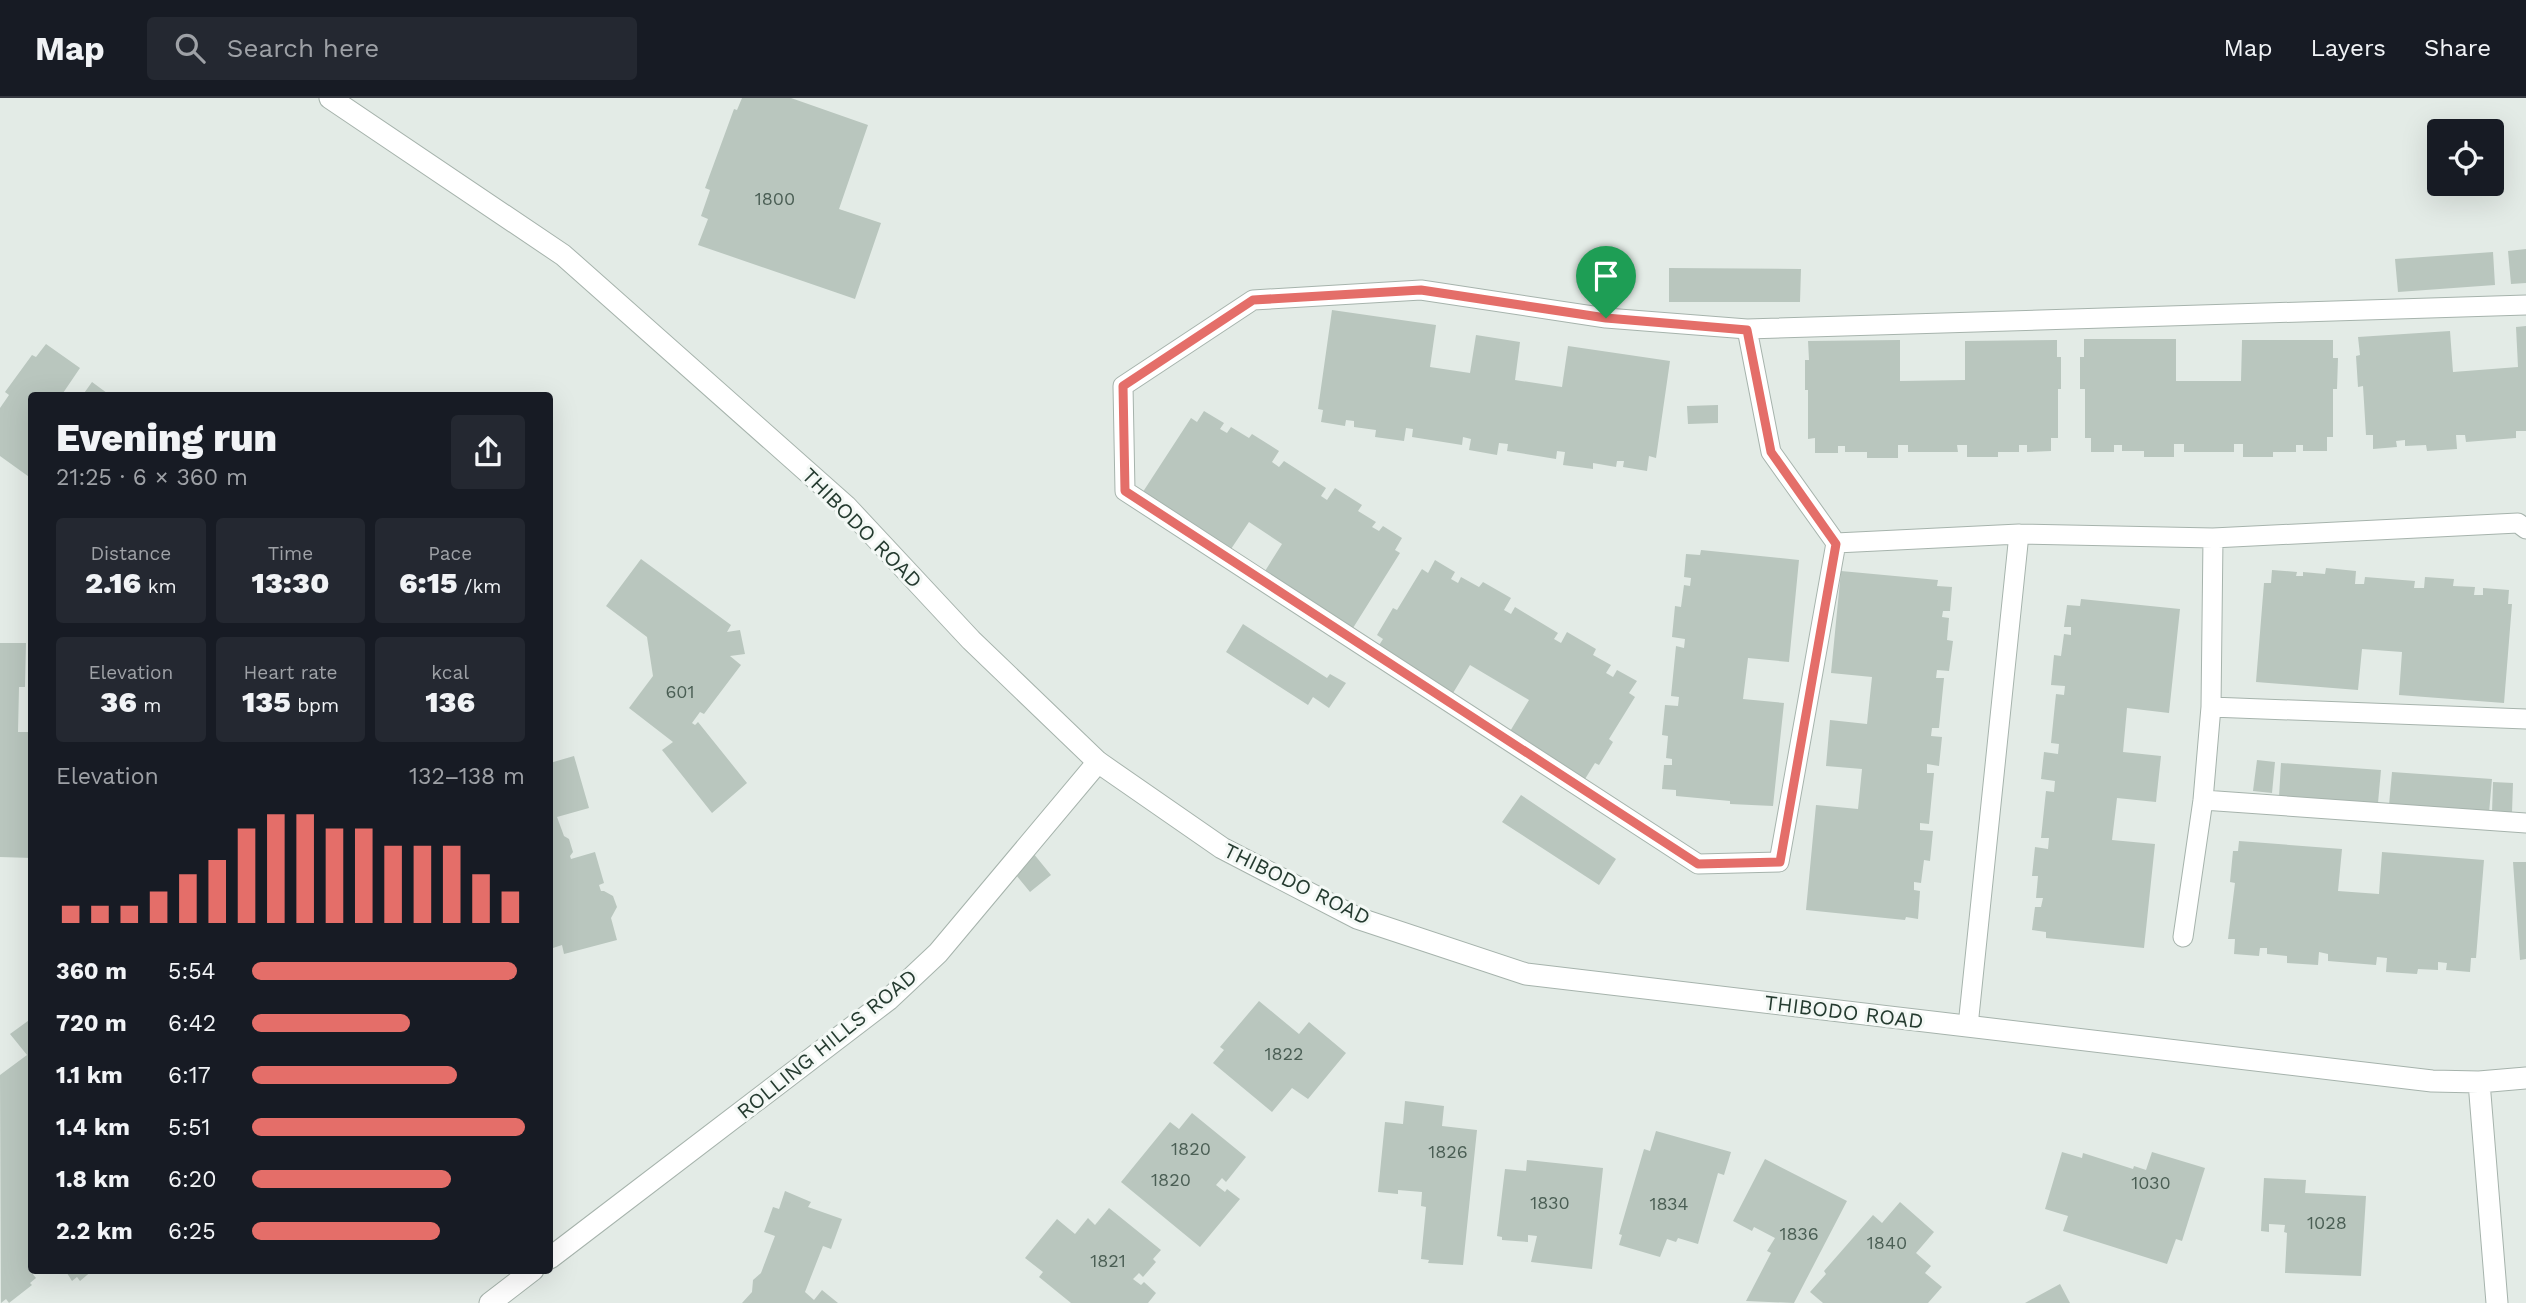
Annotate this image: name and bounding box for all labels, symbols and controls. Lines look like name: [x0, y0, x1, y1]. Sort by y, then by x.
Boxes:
search box: [147, 17, 637, 80]
text: Map: [35, 29, 105, 68]
icon: search: [171, 29, 209, 67]
text: Search here: [227, 33, 379, 63]
text: Map: [2224, 34, 2272, 62]
text: Layers: [2310, 34, 2386, 62]
text: Share: [2424, 34, 2491, 62]
map controls: [2427, 119, 2504, 196]
button: locate: [2427, 119, 2504, 196]
house number: 1800: [755, 188, 795, 209]
pin: [1576, 246, 1636, 318]
icon: arrive: [1587, 257, 1625, 295]
button: share: [451, 415, 525, 489]
text: Evening run: [56, 416, 277, 460]
street label: THIBODO ROAD: [797, 462, 928, 593]
text: 21:25 · 6 × 360 m: [56, 464, 248, 491]
text: Distance: [90, 542, 171, 565]
text: Time: [268, 542, 313, 565]
text: Pace: [428, 542, 472, 565]
text: 2.16: [85, 565, 141, 600]
text: 13:30: [252, 565, 329, 600]
text: 6:15: [399, 565, 458, 600]
text: km: [141, 575, 177, 598]
text: /km: [458, 575, 501, 598]
text: Elevation: [88, 661, 173, 684]
text: Heart rate: [244, 661, 337, 684]
text: kcal: [431, 661, 469, 684]
house number: 601: [665, 681, 695, 702]
text: 36: [100, 684, 137, 719]
text: 135: [242, 684, 291, 719]
text: 136: [425, 684, 475, 719]
text: m: [137, 694, 161, 717]
text: bpm: [291, 694, 339, 717]
text: Elevation: [56, 763, 159, 790]
text: 132–138 m: [409, 763, 525, 790]
street label: THIBODO ROAD: [1220, 837, 1375, 930]
text: 360 m: [56, 958, 127, 985]
text: 5:54: [168, 958, 216, 985]
street label: ROLLING HILLS ROAD: [732, 963, 922, 1124]
street label: THIBODO ROAD: [1763, 989, 1925, 1034]
text: 720 m: [56, 1010, 127, 1037]
text: 6:42: [168, 1010, 216, 1037]
house number: 1822: [1264, 1043, 1304, 1064]
text: 1.1 km: [56, 1062, 123, 1089]
text: 6:17: [168, 1062, 211, 1089]
text: 1.4 km: [56, 1114, 130, 1141]
text: 5:51: [168, 1114, 211, 1141]
house number: 1820: [1171, 1138, 1211, 1159]
house number: 1826: [1428, 1141, 1468, 1162]
text: 1.8 km: [56, 1166, 130, 1193]
text: 6:20: [168, 1166, 217, 1193]
house number: 1820: [1151, 1169, 1191, 1190]
house number: 1030: [2131, 1172, 2171, 1193]
house number: 1830: [1530, 1192, 1570, 1213]
house number: 1834: [1649, 1193, 1689, 1214]
house number: 1028: [2307, 1212, 2347, 1233]
text: 2.2 km: [56, 1218, 133, 1245]
text: 6:25: [168, 1218, 216, 1245]
house number: 1836: [1779, 1223, 1819, 1244]
house number: 1840: [1867, 1232, 1907, 1253]
house number: 1821: [1090, 1250, 1126, 1271]

